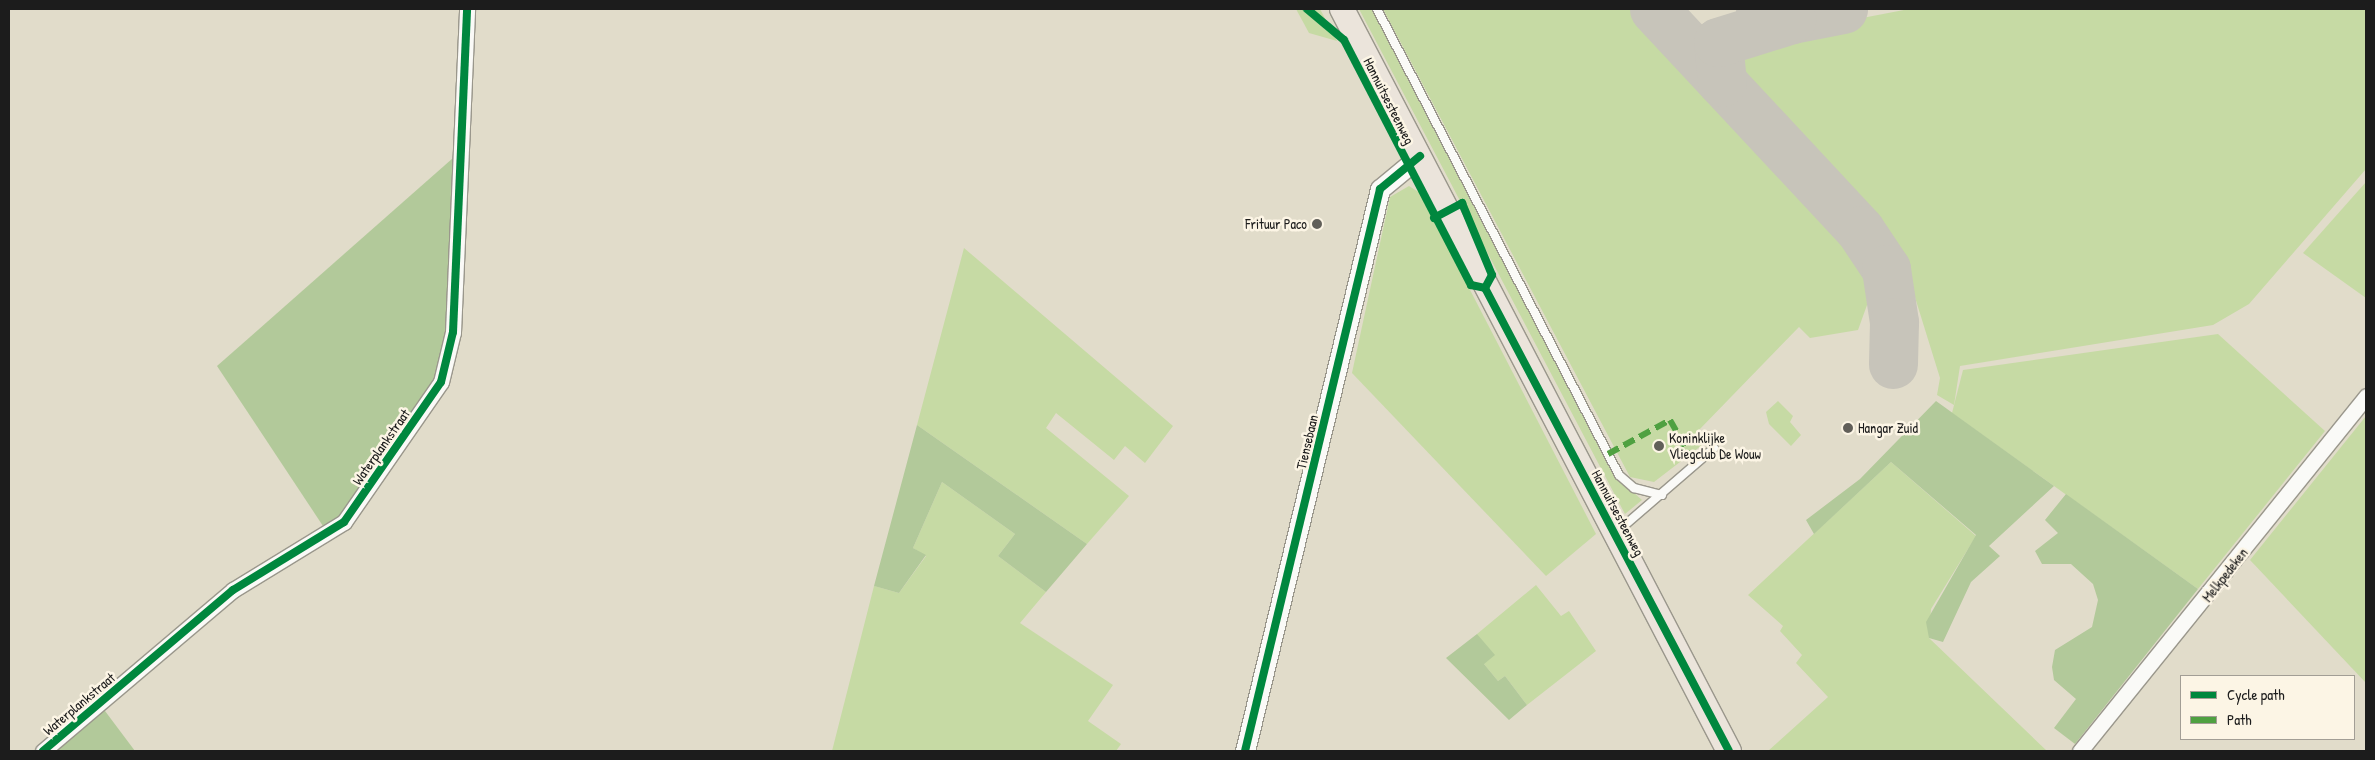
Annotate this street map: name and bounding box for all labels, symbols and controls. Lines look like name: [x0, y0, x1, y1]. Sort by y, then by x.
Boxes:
street label: Hannuitsesteenweg: [1360, 55, 1418, 147]
place label: Frituur Paco: [1245, 216, 1307, 232]
marker: Frituur Paco: [1311, 218, 1323, 230]
street label: Waterplankstraat: [349, 406, 413, 488]
street label: Tiensebaan: [1293, 413, 1321, 471]
place label: Hangar Zuid: [1858, 420, 1918, 436]
marker: Hangar Zuid: [1842, 422, 1854, 434]
place label: Koninklijke Vliegclub De Wouw: [1669, 430, 1761, 462]
marker: Koninklijke Vliegclub De Wouw: [1653, 440, 1665, 452]
street label: Hannuitsesteenweg: [1588, 467, 1648, 559]
street label: Melkpedeken: [2199, 545, 2251, 605]
street label: Waterplankstraat: [40, 669, 118, 739]
legend: [2180, 675, 2355, 740]
text: Cycle path: [2227, 684, 2285, 705]
text: Path: [2227, 709, 2252, 730]

